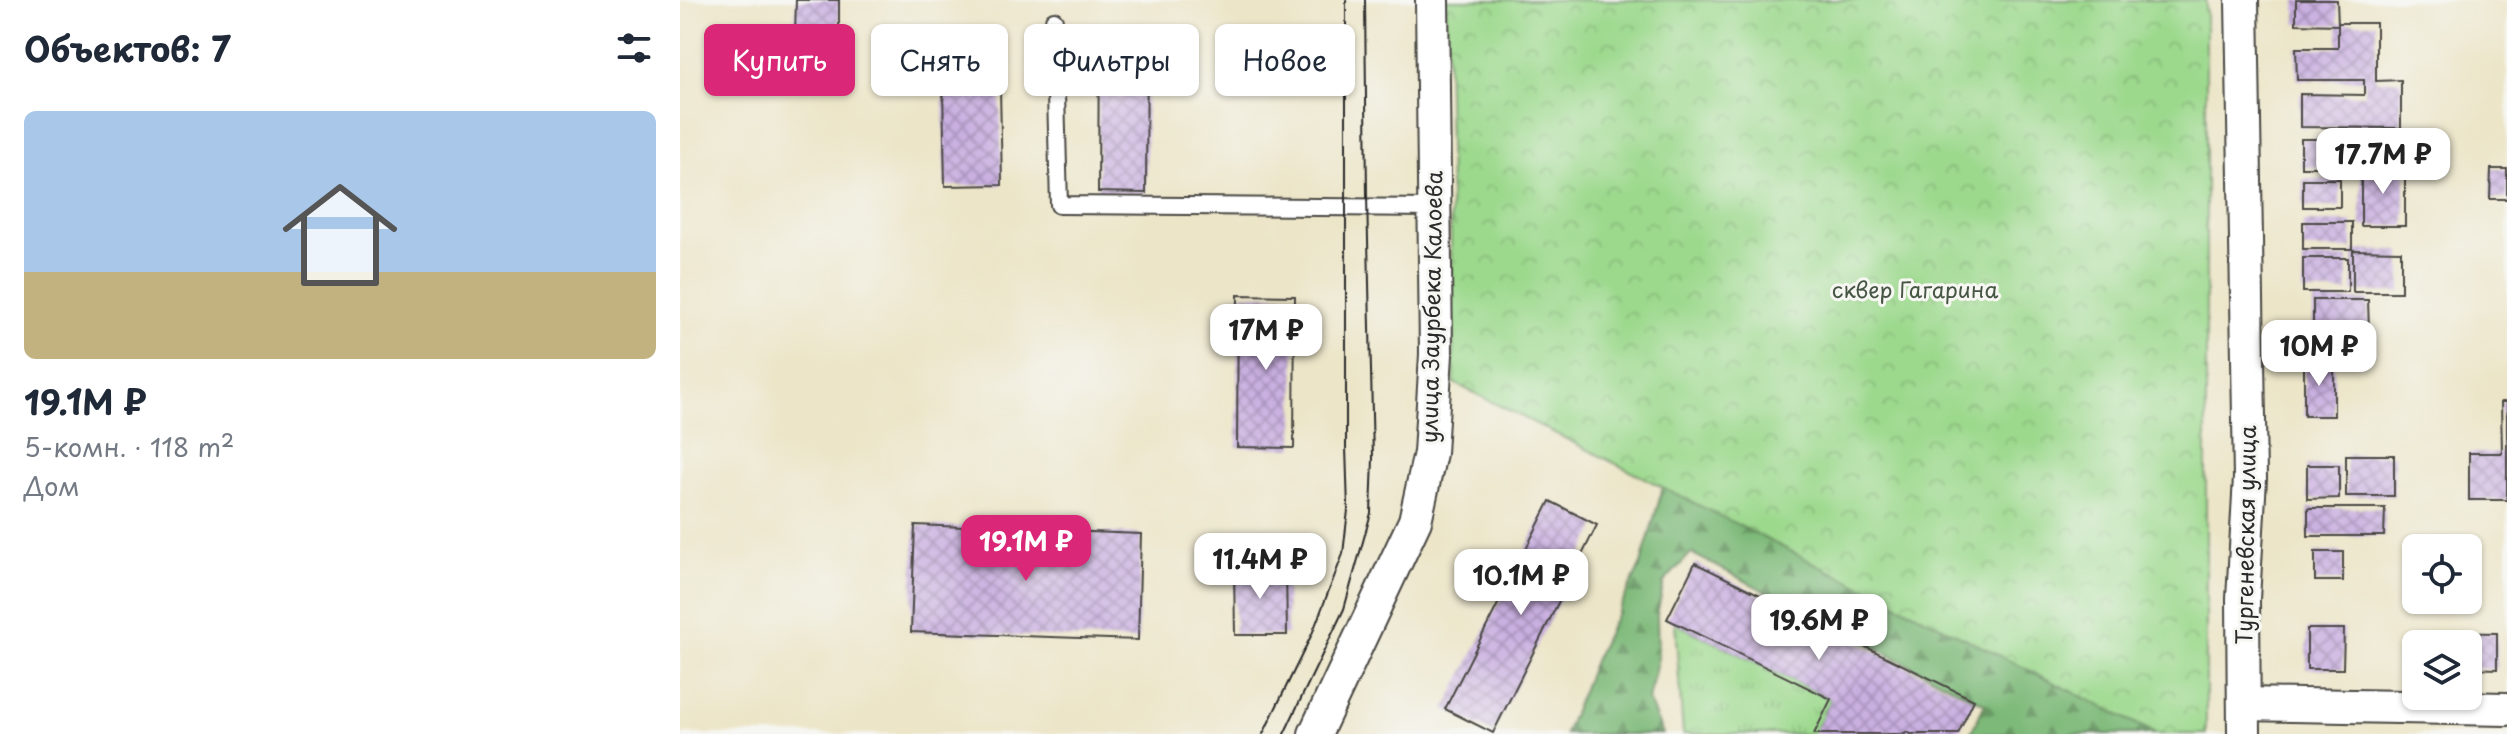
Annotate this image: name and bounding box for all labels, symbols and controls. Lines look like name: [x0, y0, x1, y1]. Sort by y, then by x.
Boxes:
text: Объектов: 7: [24, 22, 231, 74]
chip: Купить: [704, 24, 855, 96]
chip: Снять: [871, 24, 1008, 96]
chip: Фильтры: [1024, 24, 1199, 96]
chip: Новое: [1215, 24, 1355, 96]
icon: filters: [612, 26, 656, 70]
pin: 17.7M ₽: [2309, 128, 2457, 196]
text: 17.7M ₽: [2334, 134, 2432, 173]
icon: home: [268, 163, 412, 307]
street label: улица Заурбека Калоева: [1412, 170, 1449, 443]
park label: сквер Гагарина: [1832, 272, 1998, 305]
pin: 17M ₽: [1210, 304, 1322, 372]
text: 17M ₽: [1228, 310, 1304, 349]
pin: 10M ₽: [2263, 320, 2375, 388]
text: 10M ₽: [2279, 326, 2359, 365]
text: 19.1M ₽: [24, 375, 147, 427]
street label: Тургеневская улица: [2226, 425, 2263, 645]
text: 5-комн. · 118 m²: [24, 427, 235, 466]
text: Дом: [24, 466, 80, 505]
pin: 19.1M ₽: [952, 515, 1100, 583]
text: 19.1M ₽: [979, 521, 1073, 560]
pin: 11.4M ₽: [1186, 533, 1334, 601]
map controls: [2402, 534, 2482, 710]
button: locate: [2402, 534, 2482, 614]
text: 11.4M ₽: [1212, 539, 1308, 578]
pin: 10.1M ₽: [1447, 549, 1595, 617]
text: 10.1M ₽: [1472, 555, 1570, 594]
pin: 19.6M ₽: [1745, 594, 1893, 662]
text: 19.6M ₽: [1769, 600, 1869, 639]
button: layers: [2402, 630, 2482, 710]

